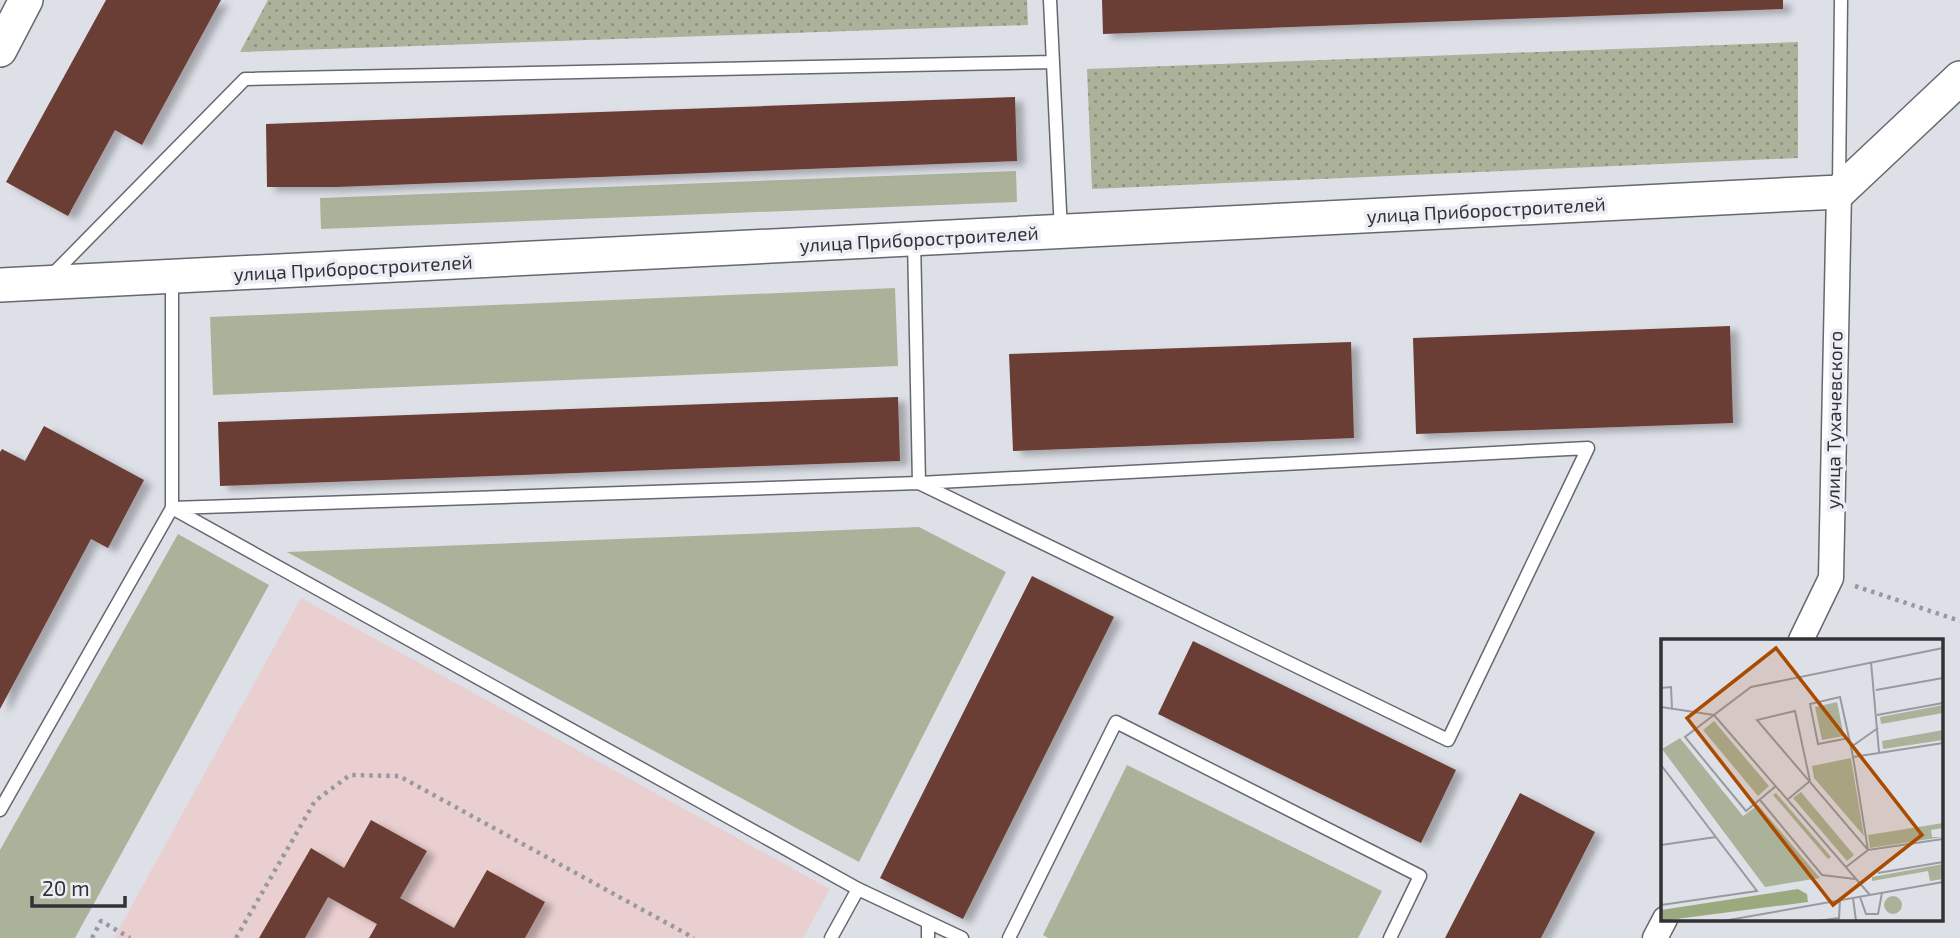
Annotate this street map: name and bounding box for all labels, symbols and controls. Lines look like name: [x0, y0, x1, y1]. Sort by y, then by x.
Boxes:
street label: улица Приборостроителей: [1366, 192, 1606, 228]
street label: улица Приборостроителей: [799, 221, 1039, 257]
street label: улица Приборостроителей: [233, 250, 473, 286]
street label: улица Тухачевского: [1820, 331, 1848, 509]
inset map: [1661, 639, 1942, 920]
scale bar: [32, 864, 124, 908]
text: 20 m: [42, 875, 90, 900]

